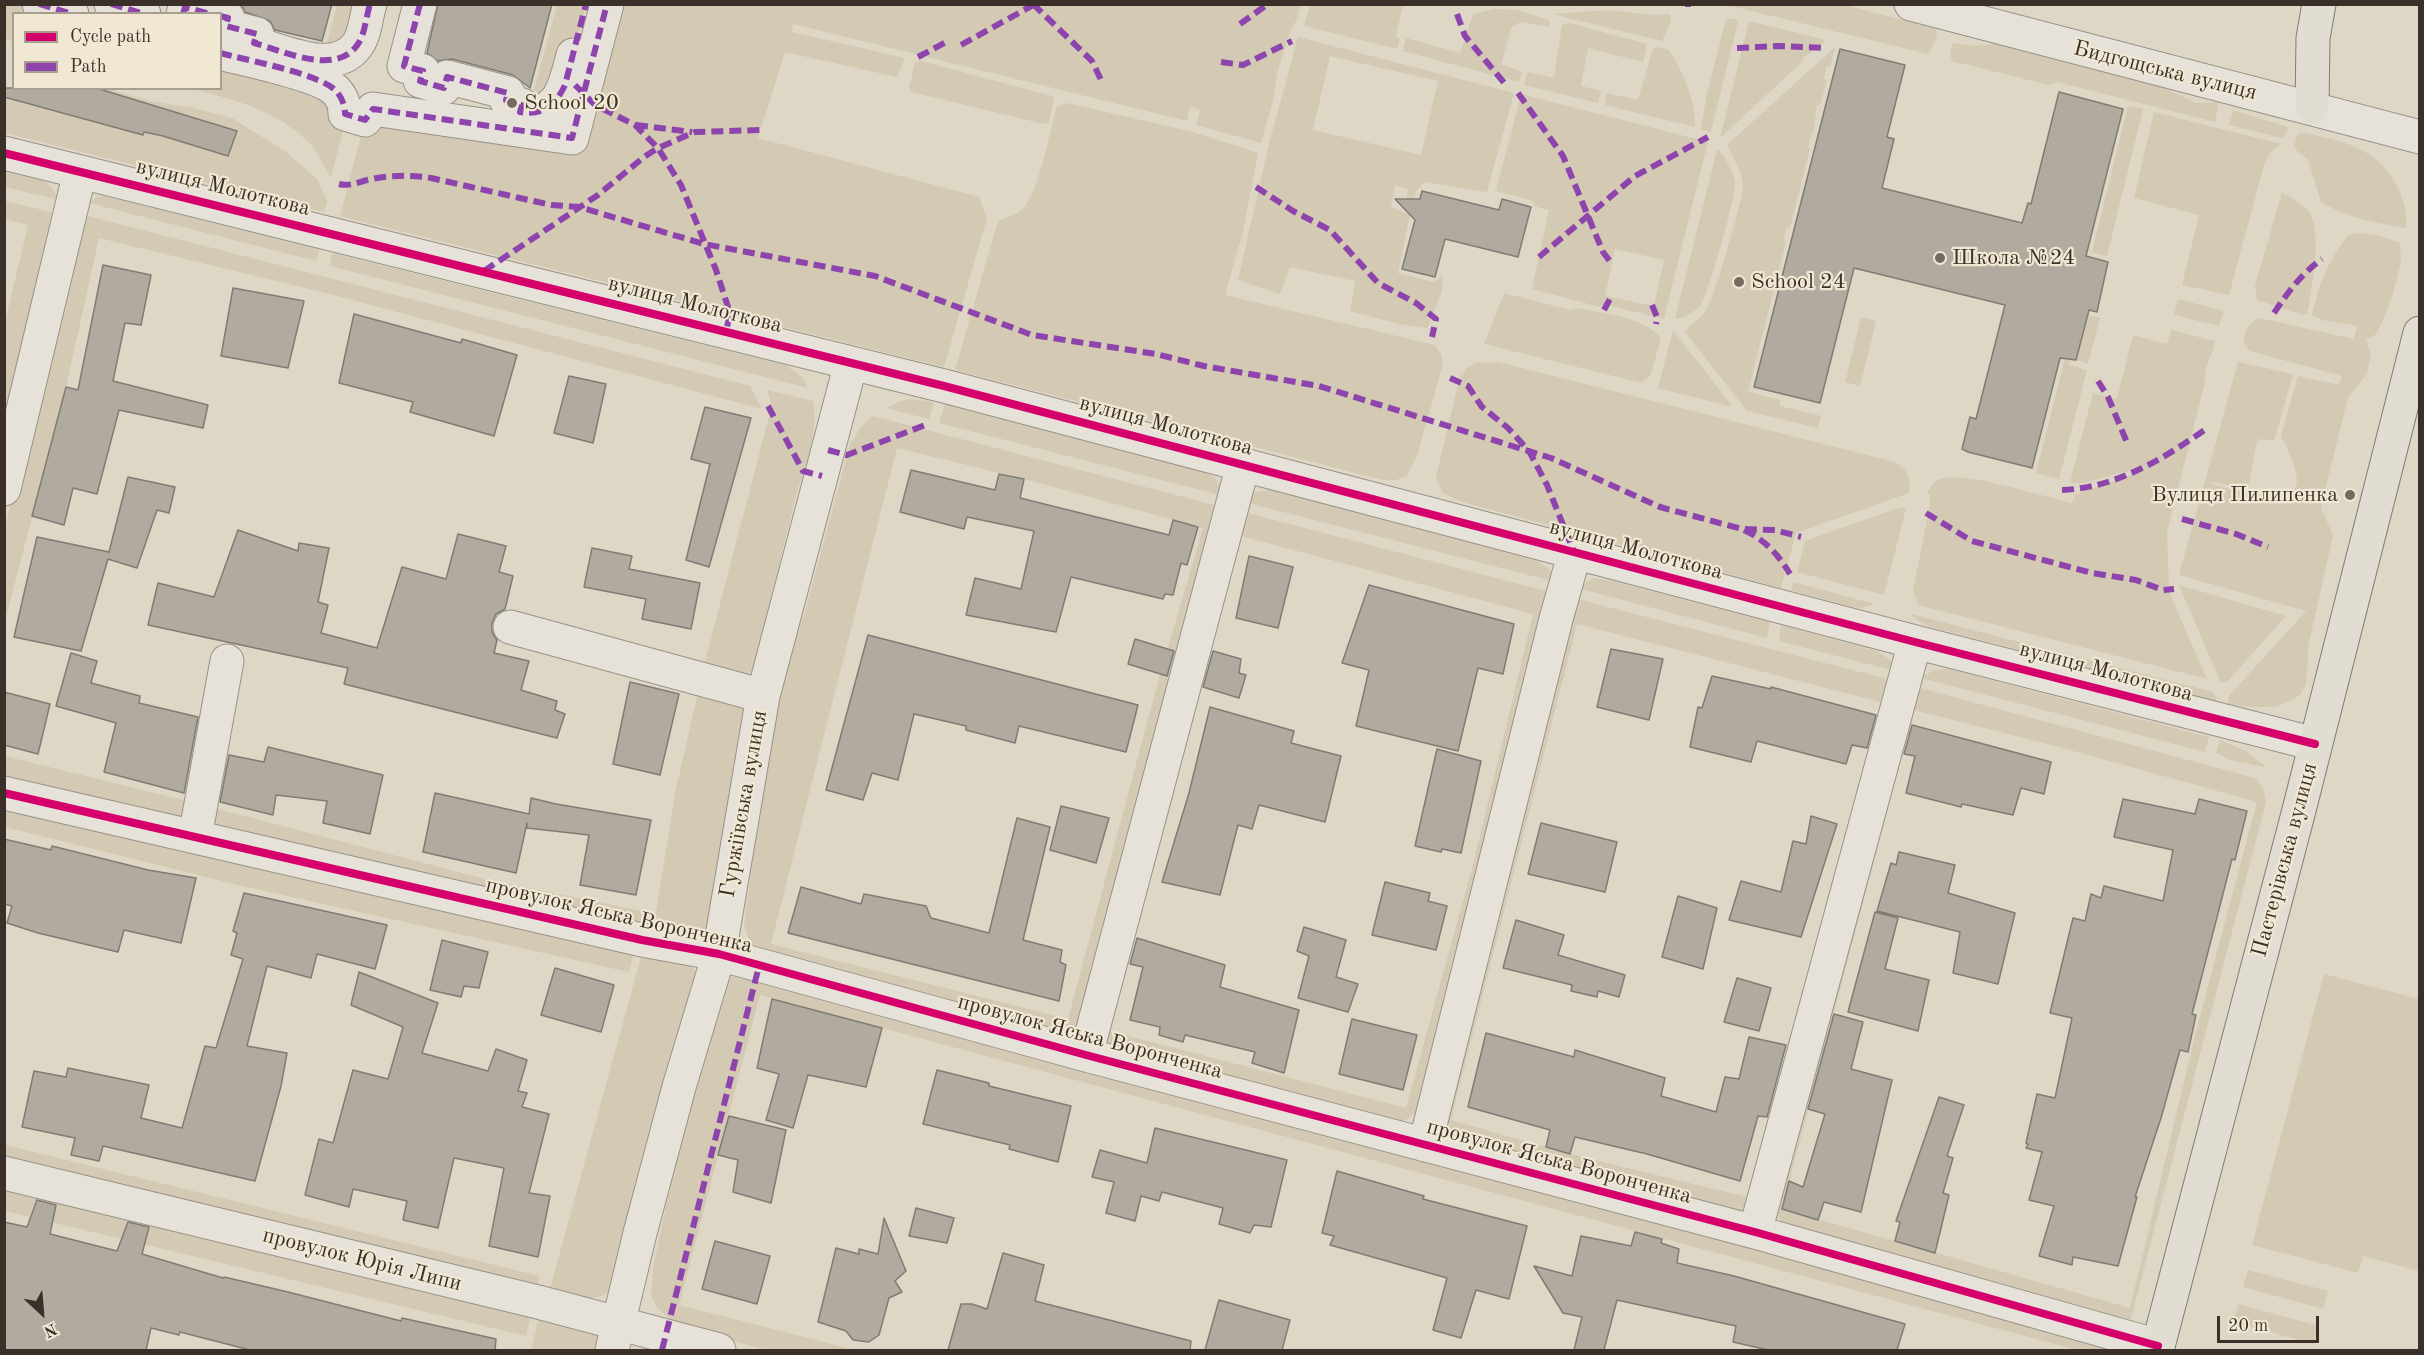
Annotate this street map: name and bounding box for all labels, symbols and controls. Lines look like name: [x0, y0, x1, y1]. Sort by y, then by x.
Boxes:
legend: [12, 12, 222, 90]
text: Cycle path: [70, 28, 151, 46]
street label: Бидгощська вулиця: [2070, 35, 2260, 107]
text: Path: [70, 58, 106, 76]
place label: School 20: [524, 90, 619, 116]
marker: School 20: [505, 96, 519, 110]
street label: вулиця Молоткова: [133, 154, 313, 222]
place label: Школа №24: [1952, 245, 2075, 271]
marker: Школа №24: [1933, 251, 1947, 265]
place label: School 24: [1751, 269, 1846, 295]
street label: вулиця Молоткова: [605, 271, 785, 339]
marker: School 24: [1732, 275, 1746, 289]
street label: вулиця Молоткова: [1076, 390, 1256, 462]
place label: Вулиця Пилипенка: [2152, 482, 2338, 508]
marker: Вулиця Пилипенка: [2343, 488, 2357, 502]
street label: вулиця Молоткова: [1546, 514, 1726, 586]
street label: вулиця Молоткова: [2016, 636, 2196, 708]
street label: Гуржіївська вулиця: [715, 708, 773, 900]
street label: Пастерівська вулиця: [2246, 760, 2324, 960]
street label: провулок Яська Воронченка: [483, 872, 755, 960]
street label: провулок Яська Воронченка: [955, 989, 1225, 1085]
street label: провулок Яська Воронченка: [1424, 1114, 1694, 1210]
street label: провулок Юрія Липи: [260, 1222, 464, 1298]
north arrow: [12, 1283, 72, 1343]
scale bar: [2220, 1304, 2322, 1342]
text: 20 m: [2228, 1317, 2268, 1335]
text: N: [41, 1319, 59, 1339]

